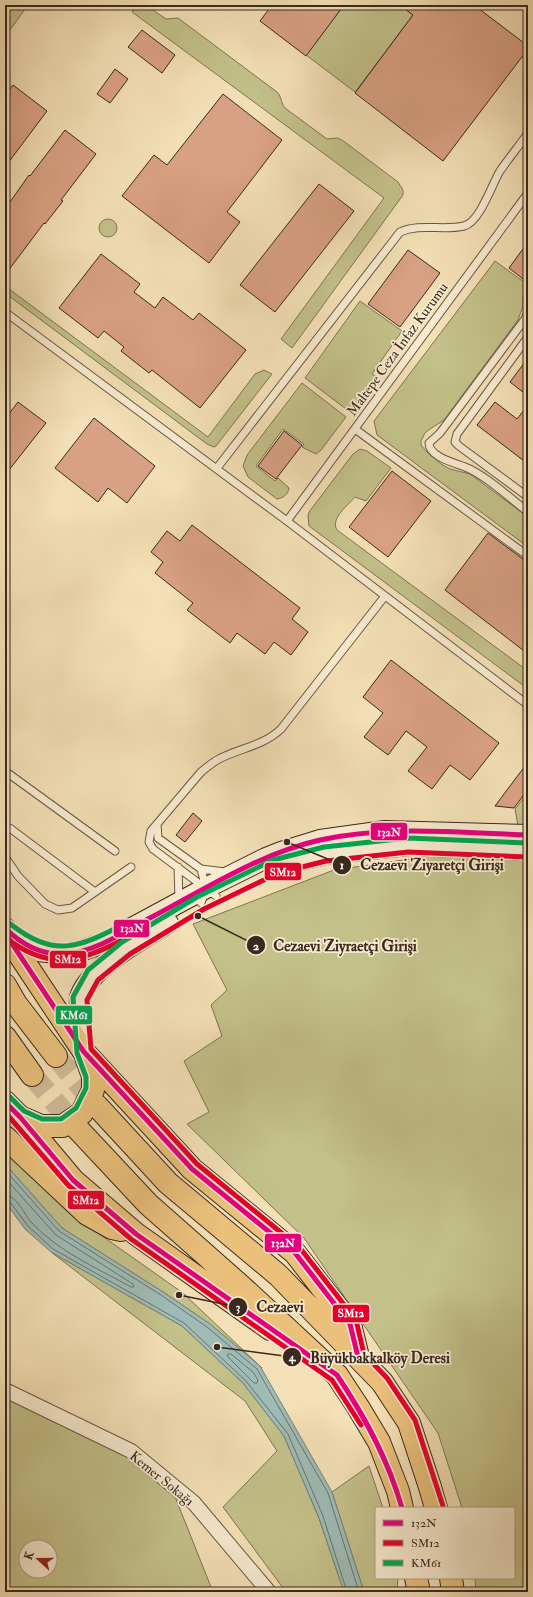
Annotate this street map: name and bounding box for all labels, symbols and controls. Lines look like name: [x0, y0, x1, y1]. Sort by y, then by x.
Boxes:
street label: Maltepe Ceza İnfaz Kurumu: [343, 279, 452, 420]
line badge: 132N: [370, 822, 408, 841]
text: 132N: [377, 826, 402, 839]
callout: Cezaevi Ziyaretçi Girişi: [332, 852, 512, 879]
text: Cezaevi Ziyaretçi Girişi: [360, 856, 504, 876]
text: 1: [340, 858, 344, 873]
line badge: SM12: [264, 862, 302, 881]
text: SM12: [270, 866, 297, 879]
line badge: 132N: [113, 919, 150, 938]
text: 132N: [120, 922, 145, 935]
callout: Cezaevi Ziyraetçi Girişi: [246, 932, 425, 959]
text: Cezaevi Ziyraetçi Girişi: [273, 937, 417, 957]
text: 2: [253, 939, 259, 954]
line badge: SM12: [49, 950, 87, 969]
text: SM12: [55, 953, 82, 966]
line badge: KM61: [55, 1005, 93, 1025]
text: KM61: [60, 1009, 88, 1022]
line badge: SM12: [67, 1190, 105, 1210]
text: SM12: [73, 1194, 100, 1207]
line badge: 132N: [264, 1233, 302, 1253]
text: 132N: [271, 1237, 296, 1250]
callout: Cezaevi: [228, 1293, 311, 1320]
text: Cezaevi: [256, 1298, 304, 1317]
text: 3: [236, 1300, 241, 1315]
line badge: SM12: [332, 1304, 370, 1323]
text: SM12: [338, 1307, 365, 1320]
callout: Büyükbakkalköy Deresi: [282, 1344, 458, 1371]
text: Büyükbakkalköy Deresi: [310, 1349, 450, 1369]
text: 4: [288, 1350, 297, 1365]
street label: Kemer Sokağı: [126, 1447, 197, 1510]
legend: [375, 1507, 515, 1579]
text: 132N: [411, 1516, 437, 1531]
text: SM12: [411, 1536, 440, 1551]
north arrow: [18, 1539, 58, 1579]
text: K: [22, 1548, 37, 1562]
text: KM61: [411, 1556, 441, 1571]

